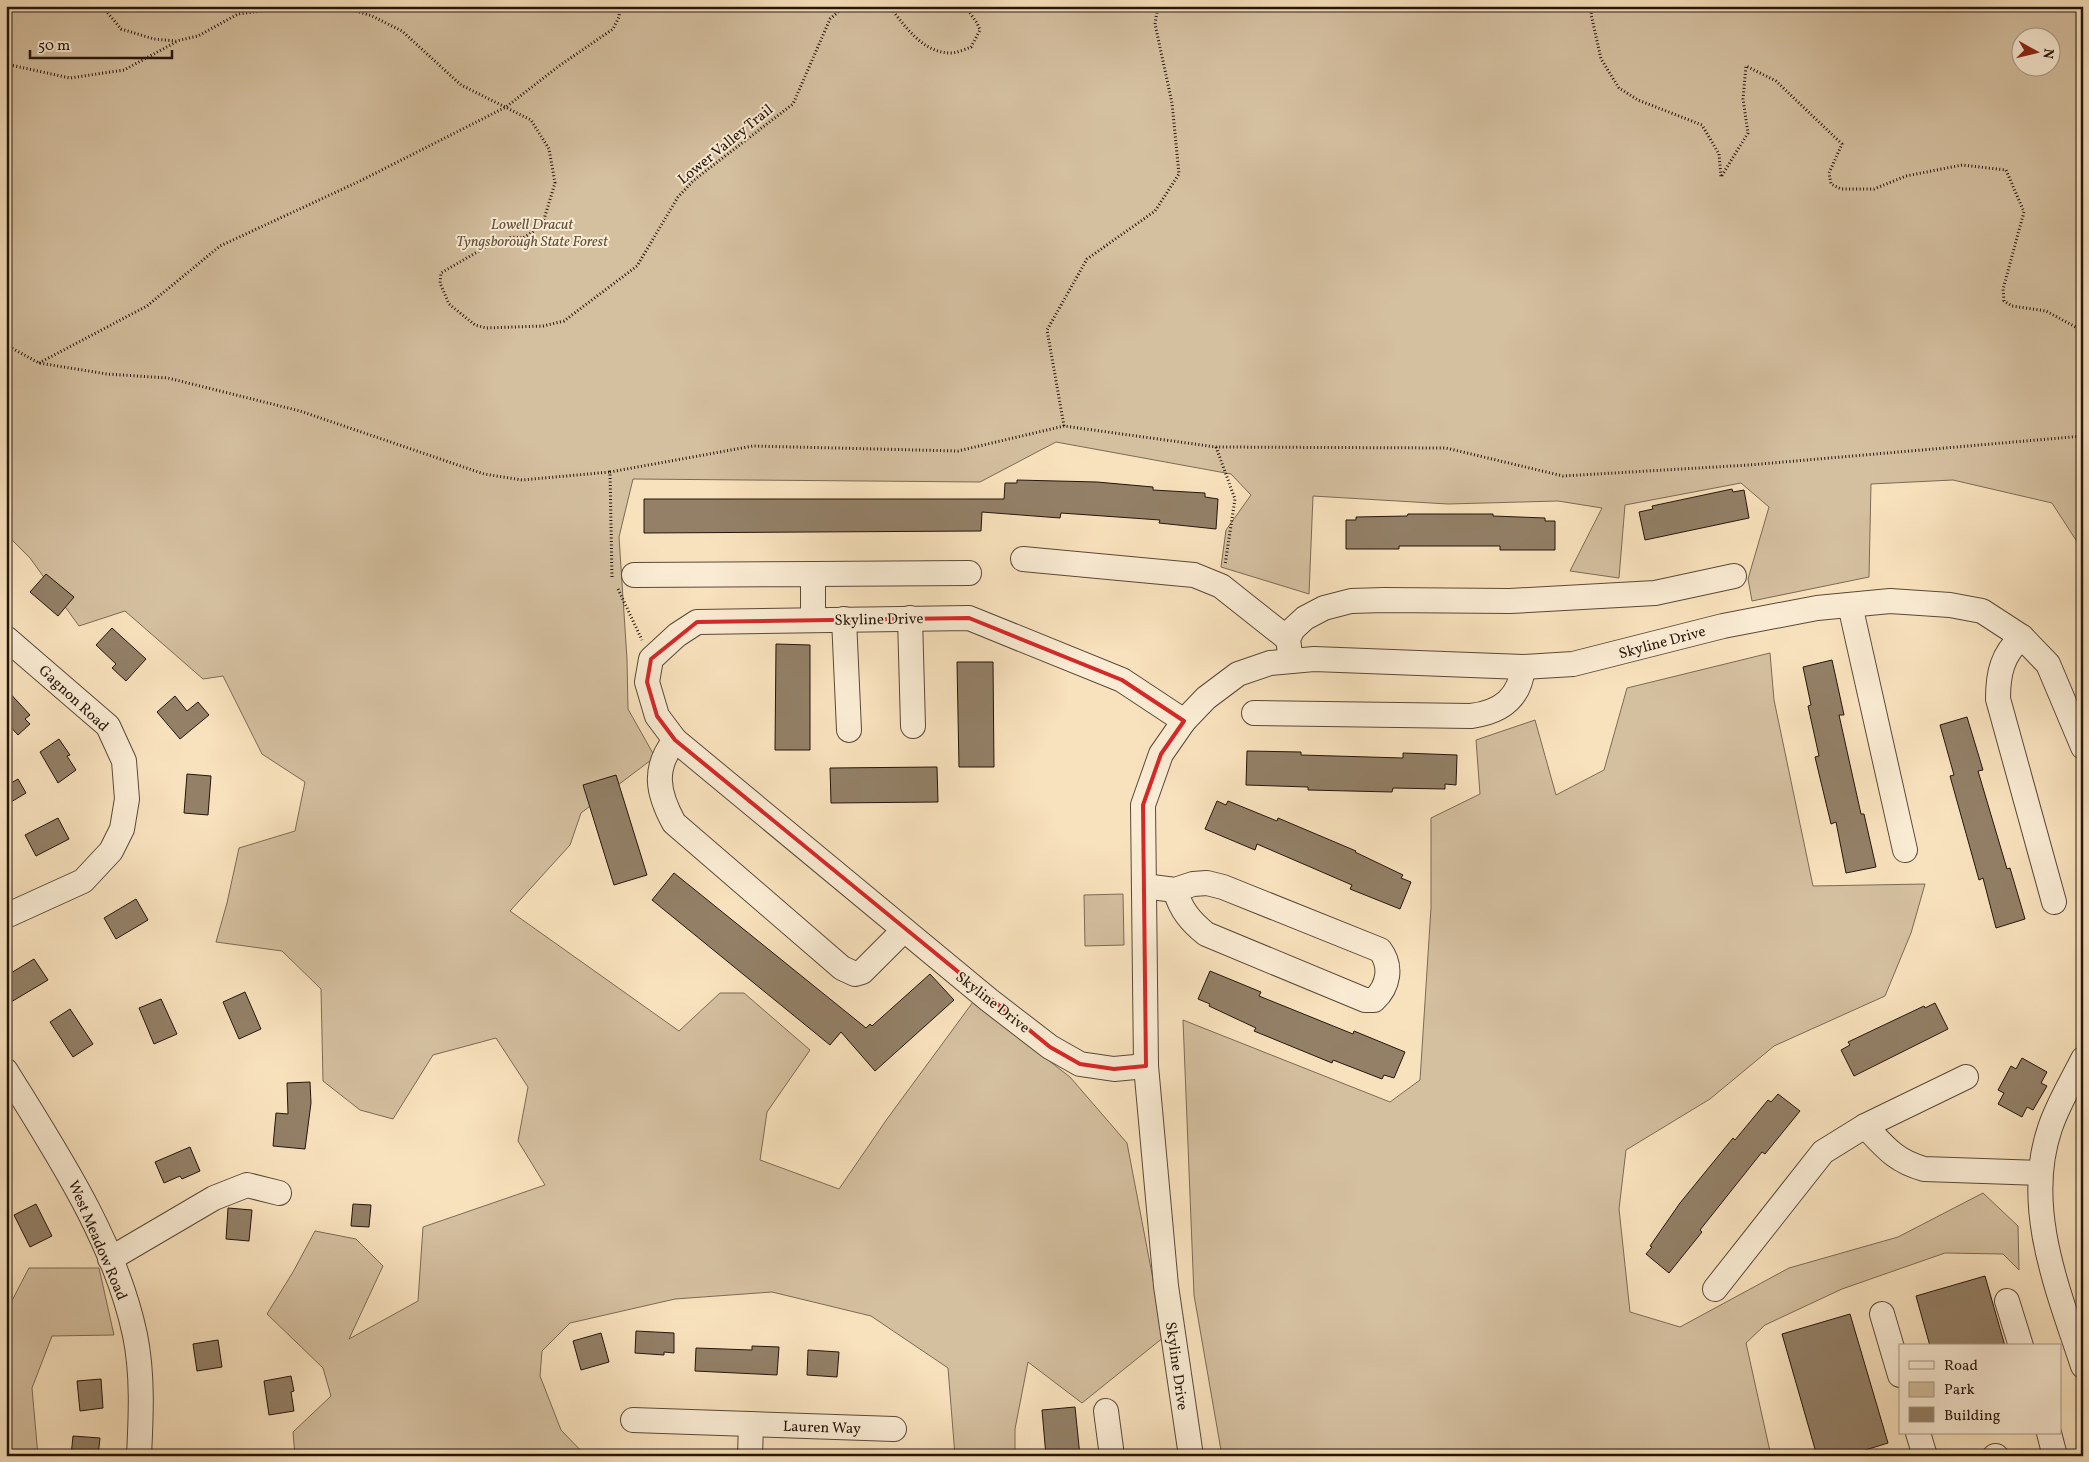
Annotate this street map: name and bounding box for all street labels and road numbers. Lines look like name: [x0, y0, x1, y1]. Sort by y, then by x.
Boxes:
street label: Lower Valley Trail: [674, 100, 778, 190]
street label: Skyline Drive: [834, 609, 924, 632]
street label: Skyline Drive: [1617, 622, 1708, 665]
street label: Gagnon Road: [33, 661, 113, 737]
street label: Skyline Drive: [950, 967, 1034, 1039]
street label: West Meadow Road: [62, 1177, 131, 1304]
street label: Skyline Drive: [1159, 1321, 1192, 1412]
street label: Lauren Way: [782, 1417, 861, 1440]

